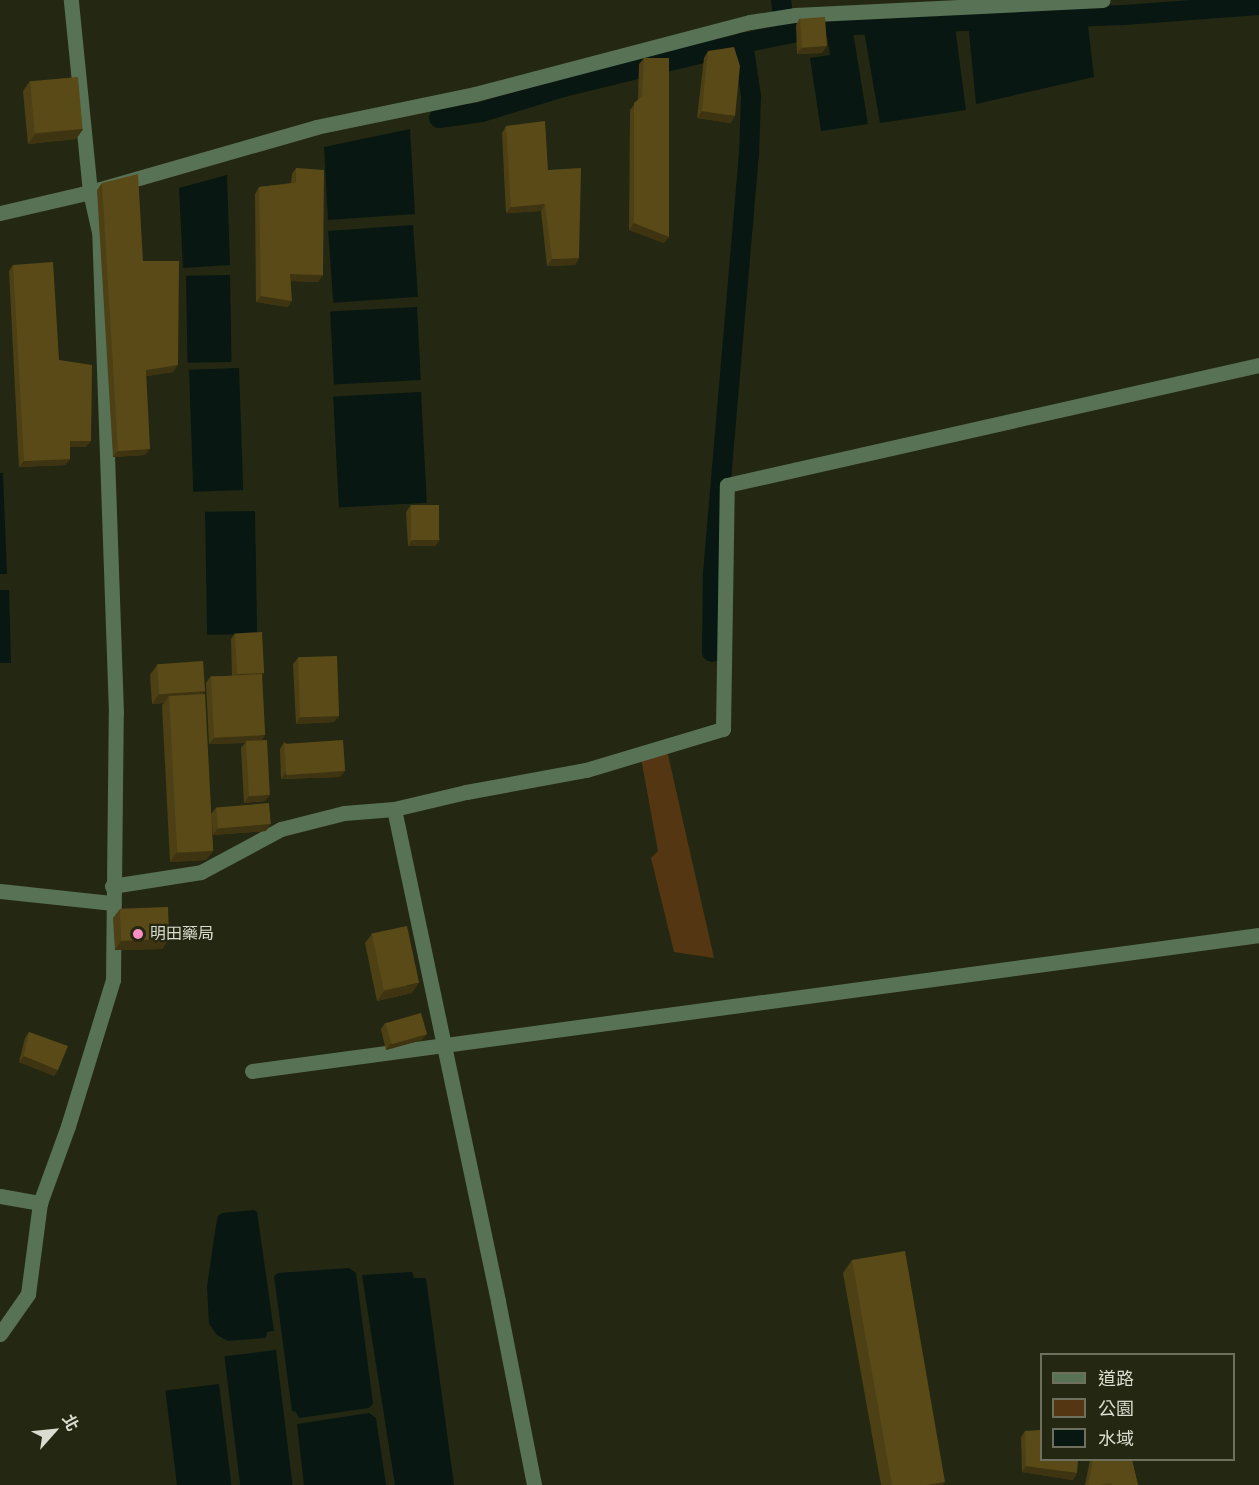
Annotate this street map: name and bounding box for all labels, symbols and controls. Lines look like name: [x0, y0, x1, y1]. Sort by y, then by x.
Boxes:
place label: 明田藥局: [150, 924, 214, 944]
marker: 明田藥局: [131, 927, 145, 941]
legend: [1040, 1353, 1235, 1461]
text: 道路: [1098, 1367, 1134, 1392]
text: 公園: [1098, 1397, 1134, 1422]
north arrow: [24, 1401, 84, 1461]
text: 北: [57, 1411, 83, 1435]
text: 水域: [1098, 1427, 1134, 1452]

